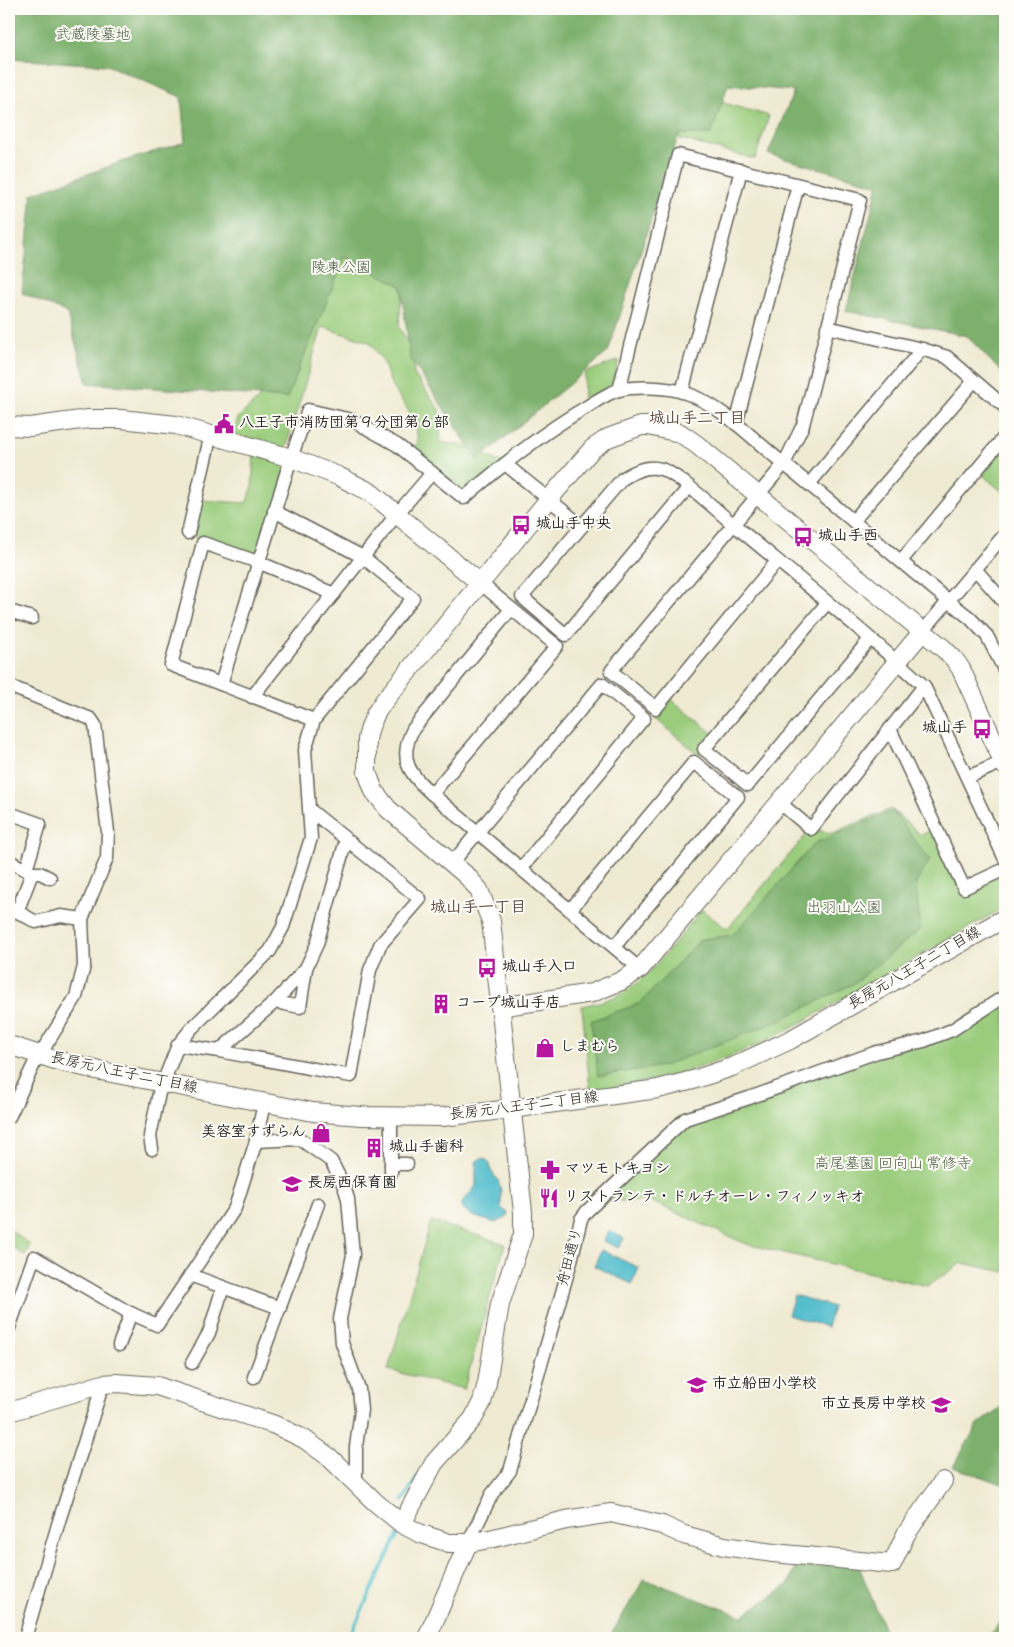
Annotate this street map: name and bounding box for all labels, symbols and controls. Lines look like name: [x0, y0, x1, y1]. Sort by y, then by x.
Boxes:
park label: 武蔵陵墓地: [55, 26, 131, 45]
park label: 陵東公園: [311, 259, 371, 278]
district label: 城山手二丁目: [649, 410, 745, 430]
public building icon: 八王子市消防団第９分団第６部: [213, 413, 235, 435]
place label: 八王子市消防団第９分団第６部: [239, 414, 449, 433]
bus stop icon: 城山手中央: [510, 514, 532, 536]
place label: 城山手中央: [536, 515, 611, 534]
bus stop icon: 城山手西: [792, 526, 814, 548]
place label: 城山手西: [818, 527, 878, 546]
bus stop icon: 城山手: [971, 718, 993, 740]
place label: 城山手: [922, 719, 967, 738]
district label: 城山手一丁目: [430, 899, 526, 919]
park label: 出羽山公園: [806, 899, 882, 918]
street label: 長房元八王子二丁目線: [845, 923, 984, 1014]
bus stop icon: 城山手入口: [476, 957, 498, 979]
place label: 城山手入口: [502, 958, 577, 977]
building icon: コープ城山手店: [430, 993, 452, 1015]
place label: コープ城山手店: [456, 994, 560, 1013]
shop icon: しまむら: [534, 1037, 556, 1059]
place label: しまむら: [560, 1039, 620, 1057]
street label: 長房元八王子二丁目線: [49, 1049, 199, 1098]
street label: 長房元八王子二丁目線: [448, 1088, 600, 1125]
shop icon: 美容室すずらん: [310, 1122, 332, 1144]
place label: 美容室すずらん: [201, 1123, 306, 1142]
building icon: 城山手歯科: [363, 1137, 385, 1159]
place label: 城山手歯科: [389, 1138, 464, 1157]
park label: 高尾墓園 回向山 常修寺: [814, 1155, 972, 1174]
pharmacy icon: マツモトキヨシ: [539, 1159, 561, 1181]
place label: マツモトキヨシ: [565, 1161, 670, 1179]
school or university icon: 長房西保育園: [281, 1173, 303, 1195]
place label: 長房西保育園: [307, 1174, 397, 1193]
restaurant icon: リストランテ・ドルチオーレ・フィノッキオ: [538, 1187, 560, 1209]
place label: リストランテ・ドルチオーレ・フィノッキオ: [564, 1189, 865, 1207]
street label: 舟田通り: [554, 1225, 587, 1288]
school or university icon: 市立船田小学校: [686, 1374, 708, 1396]
place label: 市立船田小学校: [712, 1375, 817, 1394]
school or university icon: 市立長房中学校: [930, 1394, 952, 1416]
place label: 市立長房中学校: [821, 1395, 926, 1414]

